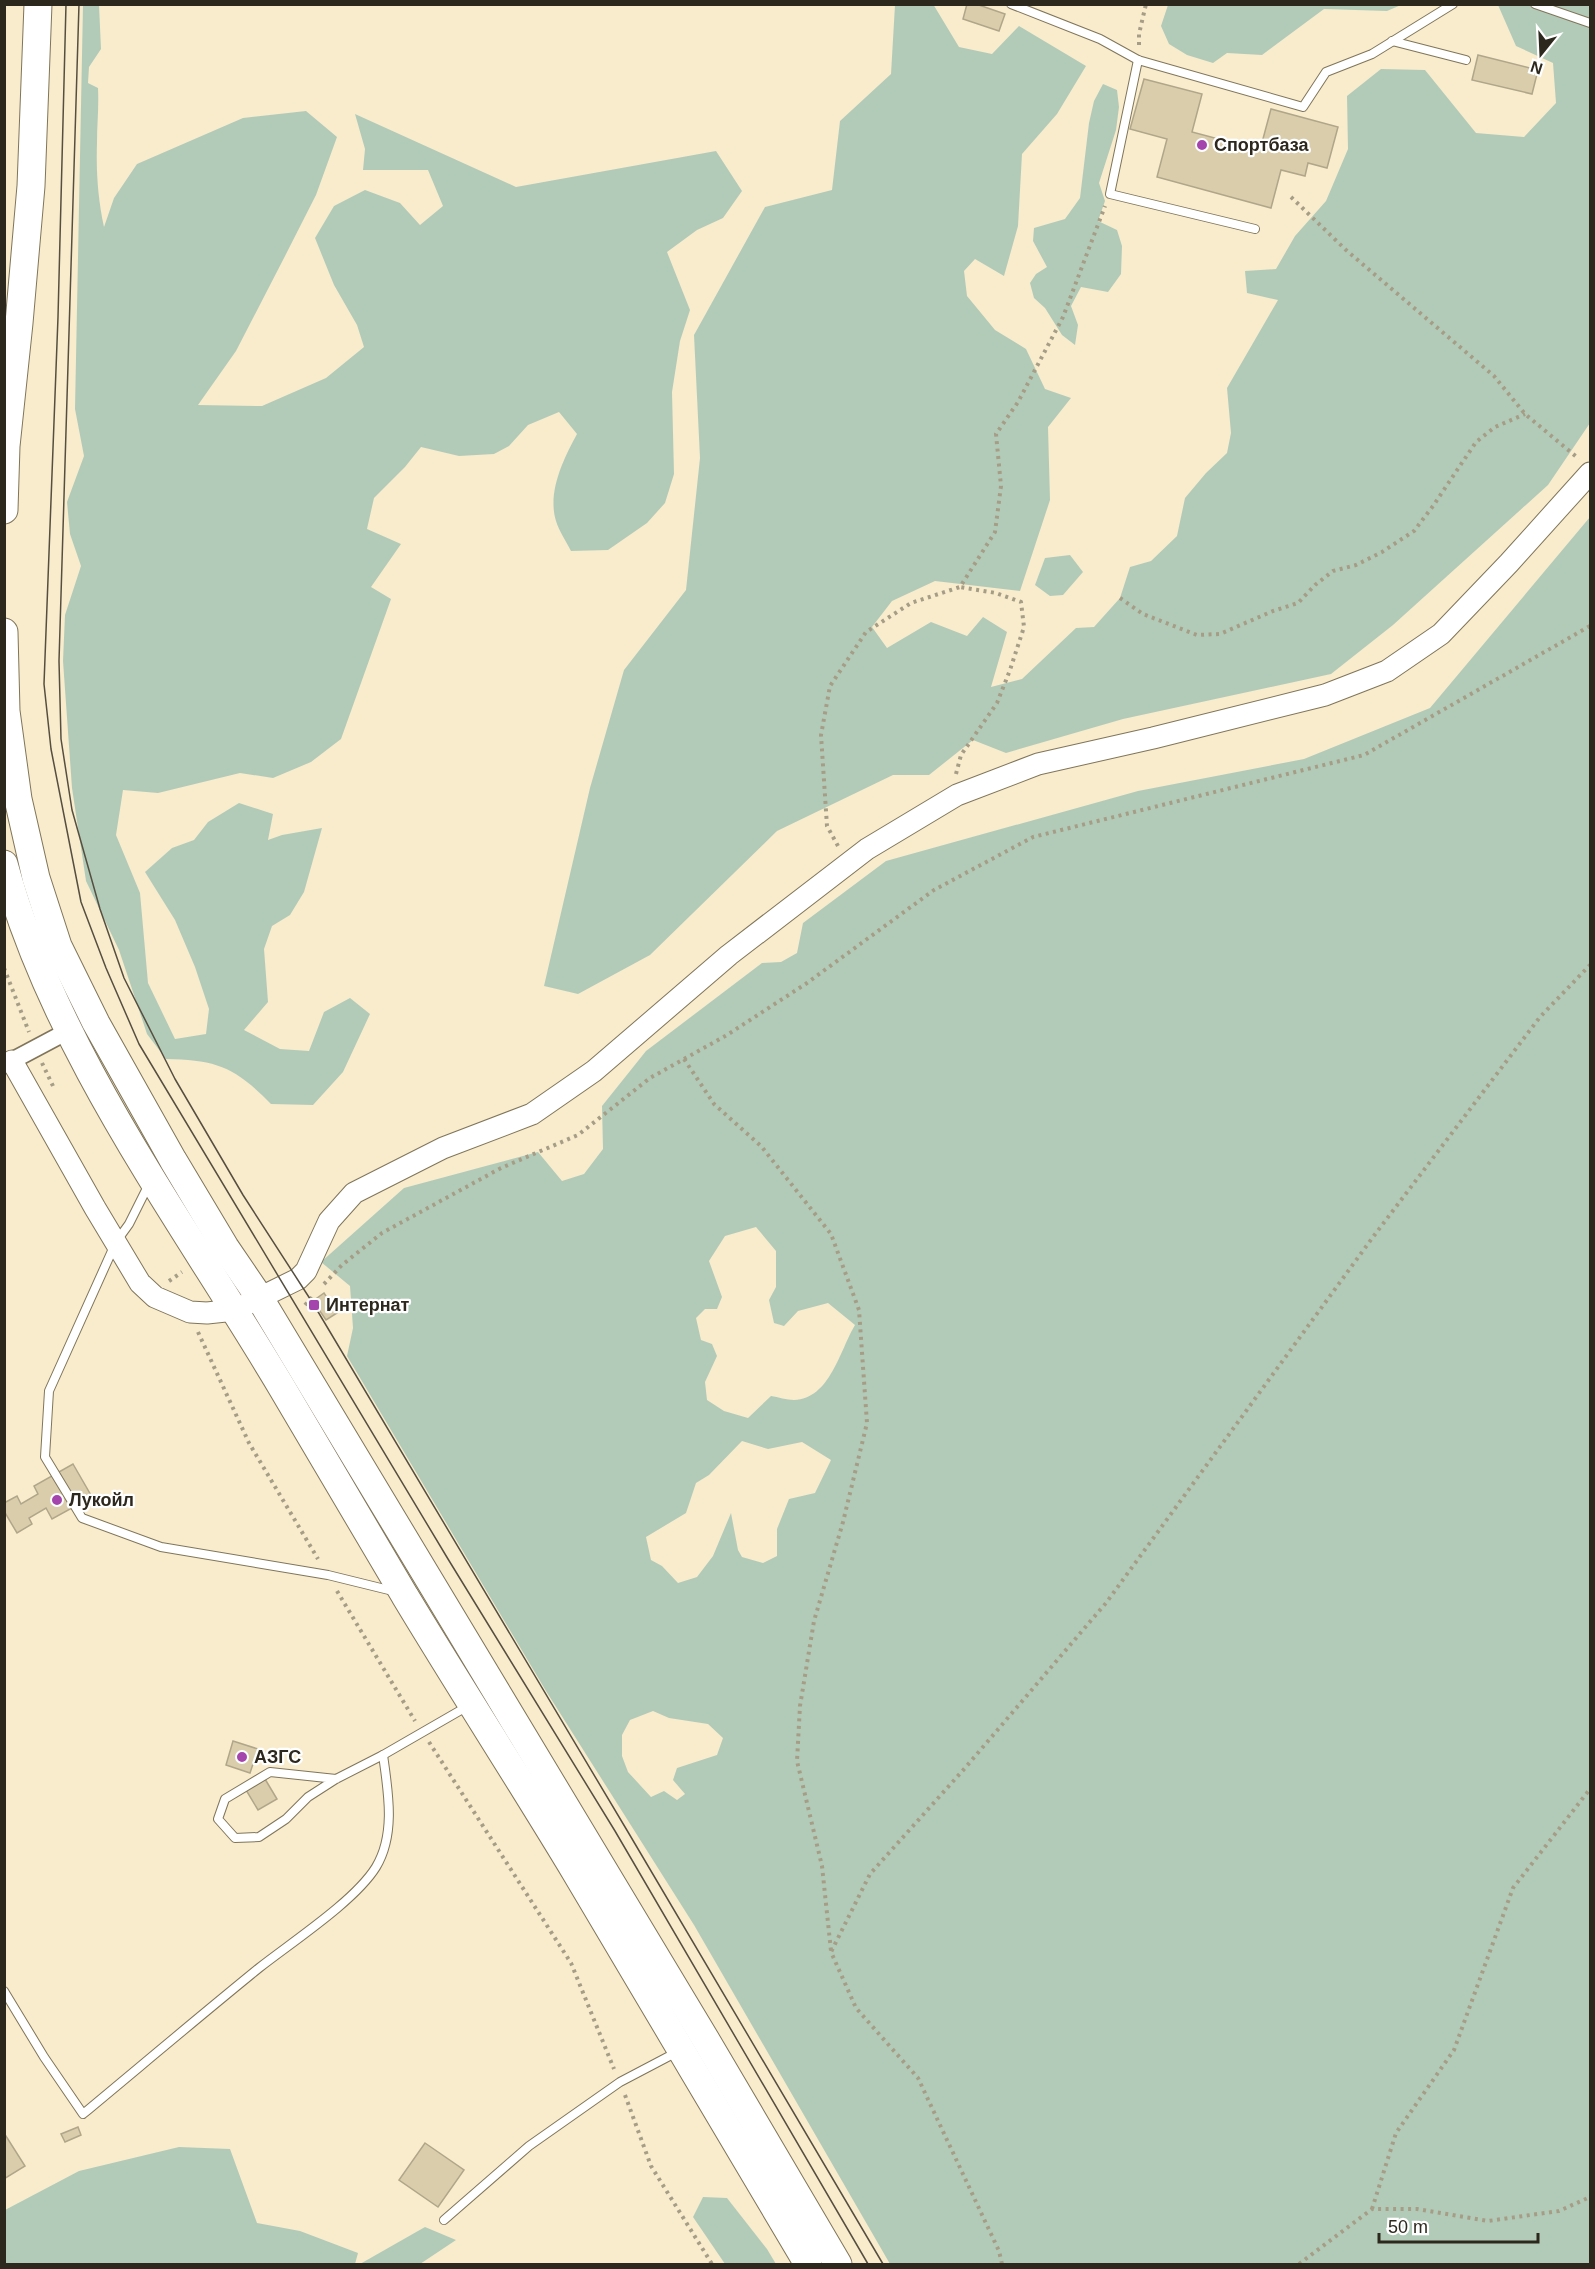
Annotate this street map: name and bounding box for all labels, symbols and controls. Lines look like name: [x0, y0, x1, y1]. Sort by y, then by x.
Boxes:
north arrow: [1511, 24, 1571, 84]
text: N: [1528, 58, 1545, 78]
place label: Спортбаза: [1214, 135, 1309, 155]
marker: Спортбаза: [1195, 138, 1209, 152]
place label: Интернат: [326, 1295, 410, 1315]
marker: Интернат: [307, 1298, 321, 1312]
place label: Лукойл: [69, 1490, 134, 1510]
marker: Лукойл: [50, 1493, 64, 1507]
place label: АЗГС: [254, 1747, 301, 1767]
marker: АЗГС: [235, 1750, 249, 1764]
scale bar: [1379, 2206, 1538, 2244]
text: 50 m: [1388, 2217, 1428, 2237]

